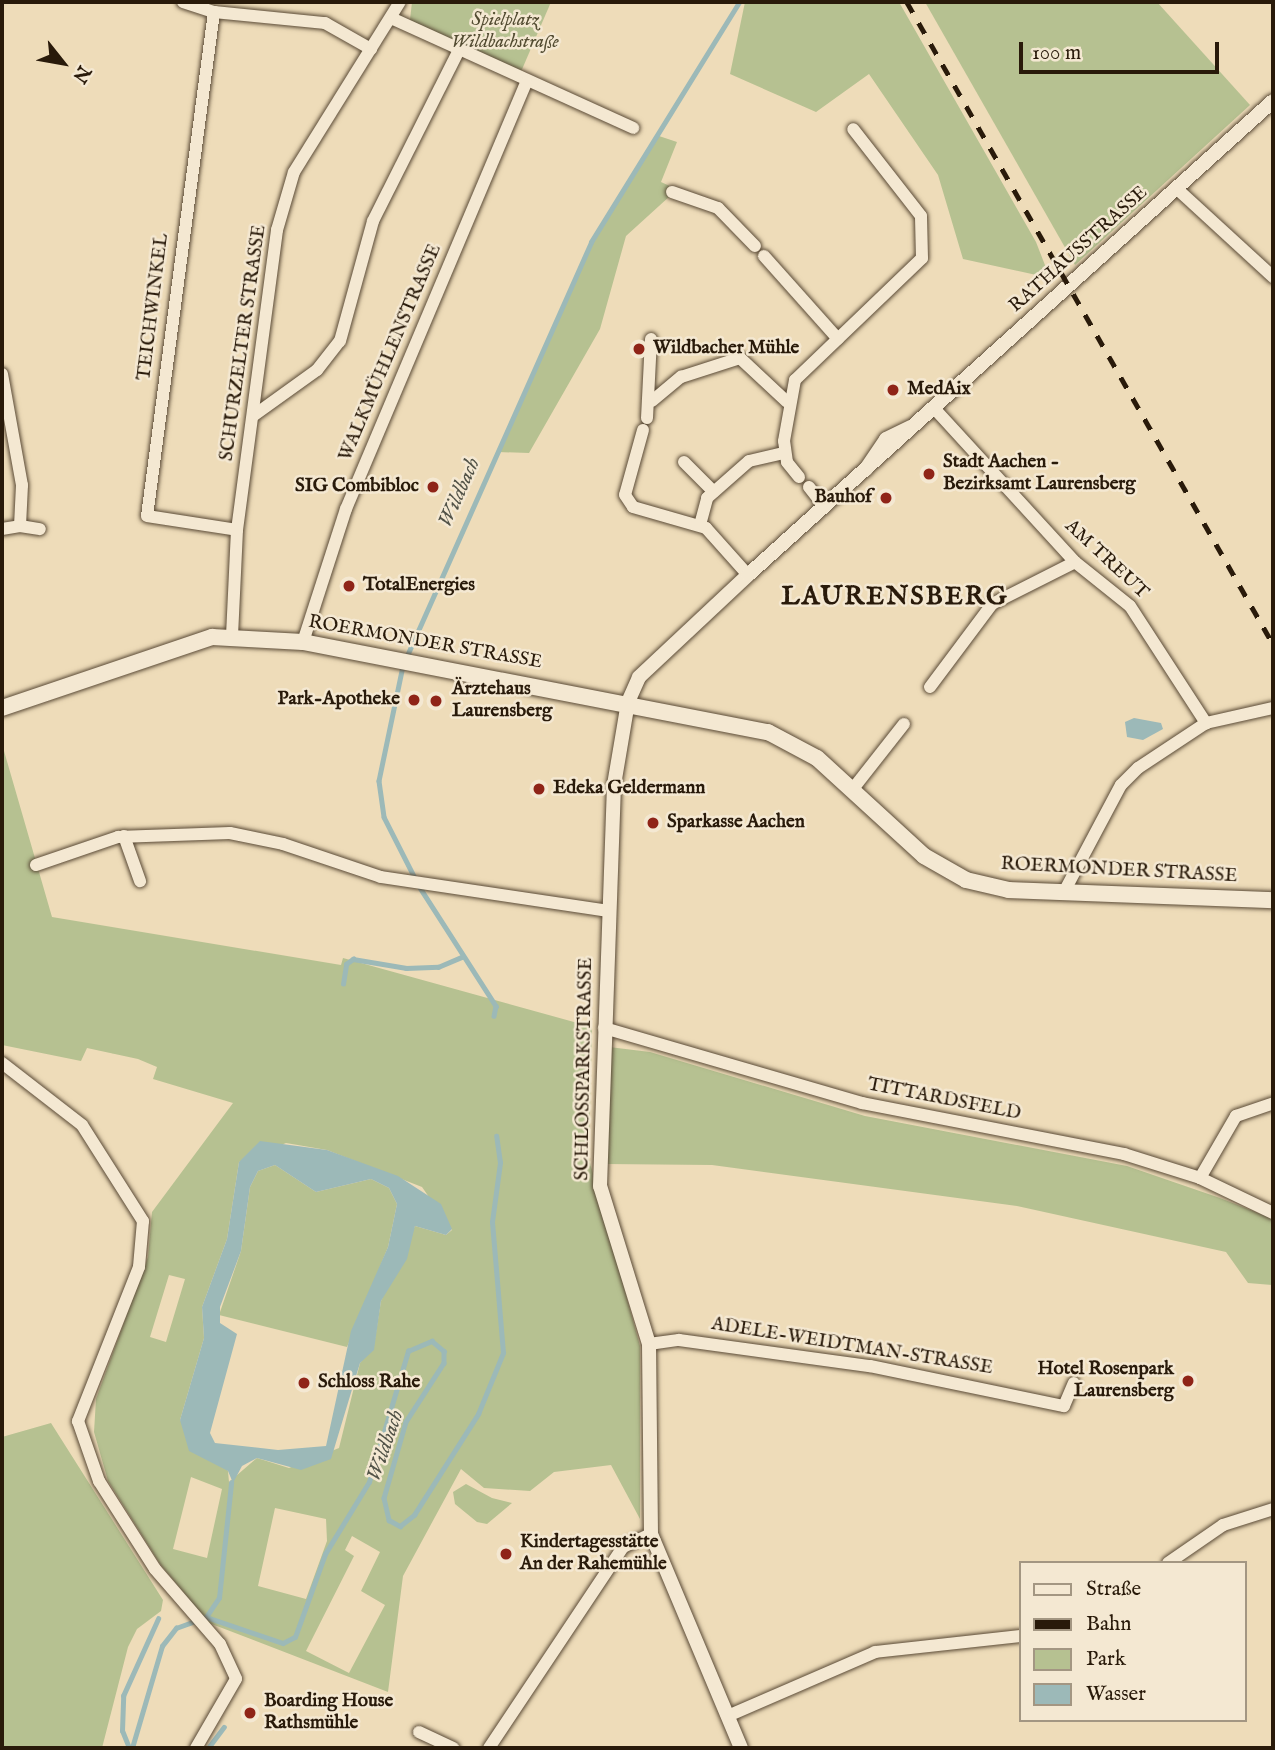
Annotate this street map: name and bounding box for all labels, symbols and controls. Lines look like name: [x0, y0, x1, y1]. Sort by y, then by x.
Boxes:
park label: Spielplatz Wildbachstraße: [451, 10, 559, 54]
north arrow: [28, 28, 98, 98]
scale bar: [1023, 28, 1222, 72]
text: 100 m: [1032, 40, 1081, 67]
text: N: [66, 61, 96, 87]
street label: RATHAUSSTRASSE: [1005, 182, 1153, 318]
street label: SCHURZELTER STRASSE: [216, 223, 272, 463]
street label: TEICHWINKEL: [134, 232, 174, 382]
street label: WALKMÜHLENSTRASSE: [335, 241, 447, 465]
place label: Wildbacher Mühle: [653, 338, 799, 360]
marker: Wildbacher Mühle: [631, 341, 647, 357]
place label: MedAix: [907, 379, 971, 401]
marker: MedAix: [885, 382, 901, 398]
place label: Stadt Aachen - Bezirksamt Laurensberg: [943, 452, 1136, 496]
water label: Wildbach: [434, 454, 486, 532]
marker: Stadt Aachen - Bezirksamt Laurensberg: [921, 466, 937, 482]
place label: SIG Combibloc: [295, 476, 419, 498]
marker: SIG Combibloc: [425, 479, 441, 495]
place label: Bauhof: [814, 487, 872, 509]
marker: Bauhof: [878, 490, 894, 506]
street label: AM TREUT: [1059, 515, 1153, 605]
place label: TotalEnergies: [363, 575, 475, 597]
marker: TotalEnergies: [341, 578, 357, 594]
district label: LAURENSBERG: [783, 581, 1007, 613]
street label: ROERMONDER STRASSE: [306, 611, 544, 675]
place label: Ärztehaus Laurensberg: [452, 679, 552, 723]
place label: Park-Apotheke: [278, 689, 400, 711]
marker: Ärztehaus Laurensberg: [426, 691, 446, 711]
marker: Park-Apotheke: [406, 692, 422, 708]
place label: Edeka Geldermann: [553, 778, 705, 800]
marker: Edeka Geldermann: [531, 781, 547, 797]
place label: Sparkasse Aachen: [667, 812, 805, 834]
marker: Sparkasse Aachen: [645, 815, 661, 831]
street label: ROERMONDER STRASSE: [1000, 853, 1238, 889]
street label: SCHLOSSPARKSTRASSE: [572, 957, 598, 1181]
street label: TITTARDSFELD: [865, 1074, 1023, 1126]
street label: ADELE-WEIDTMAN-STRASSE: [710, 1313, 994, 1381]
place label: Hotel Rosenpark Laurensberg: [1037, 1359, 1174, 1403]
place label: Schloss Rahe: [318, 1372, 420, 1394]
marker: Hotel Rosenpark Laurensberg: [1180, 1373, 1196, 1389]
marker: Schloss Rahe: [296, 1375, 312, 1391]
water label: Wildbach: [362, 1407, 410, 1485]
place label: Kindertagesstätte An der Rahemühle: [520, 1532, 667, 1576]
marker: Kindertagesstätte An der Rahemühle: [498, 1546, 514, 1562]
legend: [1020, 1561, 1247, 1722]
text: Straße: [1086, 1576, 1141, 1603]
text: Bahn: [1086, 1611, 1131, 1638]
text: Park: [1086, 1646, 1126, 1673]
text: Wasser: [1086, 1681, 1146, 1708]
place label: Boarding House Rathsmühle: [264, 1691, 393, 1735]
marker: Boarding House Rathsmühle: [242, 1705, 258, 1721]

